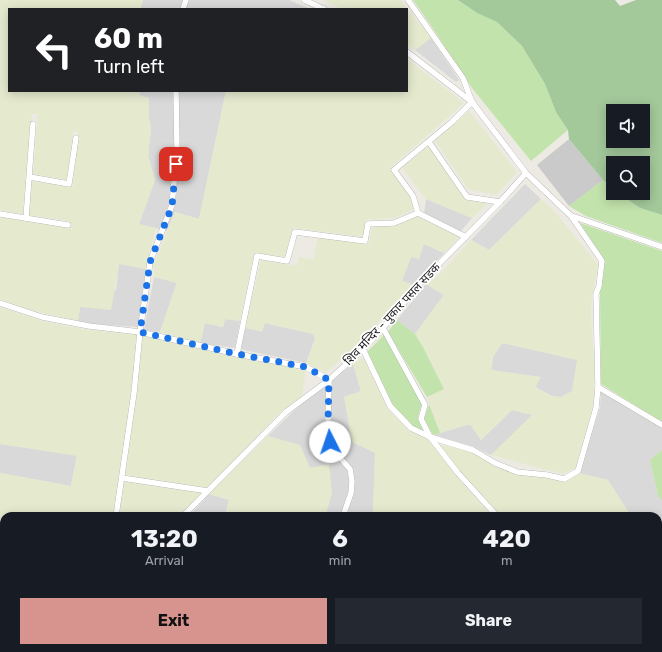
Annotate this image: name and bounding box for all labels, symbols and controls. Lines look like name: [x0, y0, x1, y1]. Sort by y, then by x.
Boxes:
text: 60 m: [94, 22, 163, 55]
icon: left: [28, 24, 80, 76]
text: Turn left: [94, 56, 164, 78]
map controls: [606, 104, 650, 200]
button: sound: [606, 104, 650, 148]
pin: [159, 147, 193, 181]
icon: arrive: [165, 153, 187, 175]
button: search: [606, 156, 650, 200]
street label: शिव मन्दिर - पुकार पसल सडक: [340, 259, 444, 369]
position arrow: [309, 421, 351, 463]
text: 13:20: [131, 525, 198, 553]
text: 6: [332, 525, 348, 553]
text: 420: [483, 525, 531, 553]
text: Arrival: [145, 553, 184, 568]
text: min: [329, 553, 351, 568]
text: m: [501, 553, 512, 568]
button: Exit: [20, 598, 327, 644]
button: Share: [335, 598, 642, 644]

